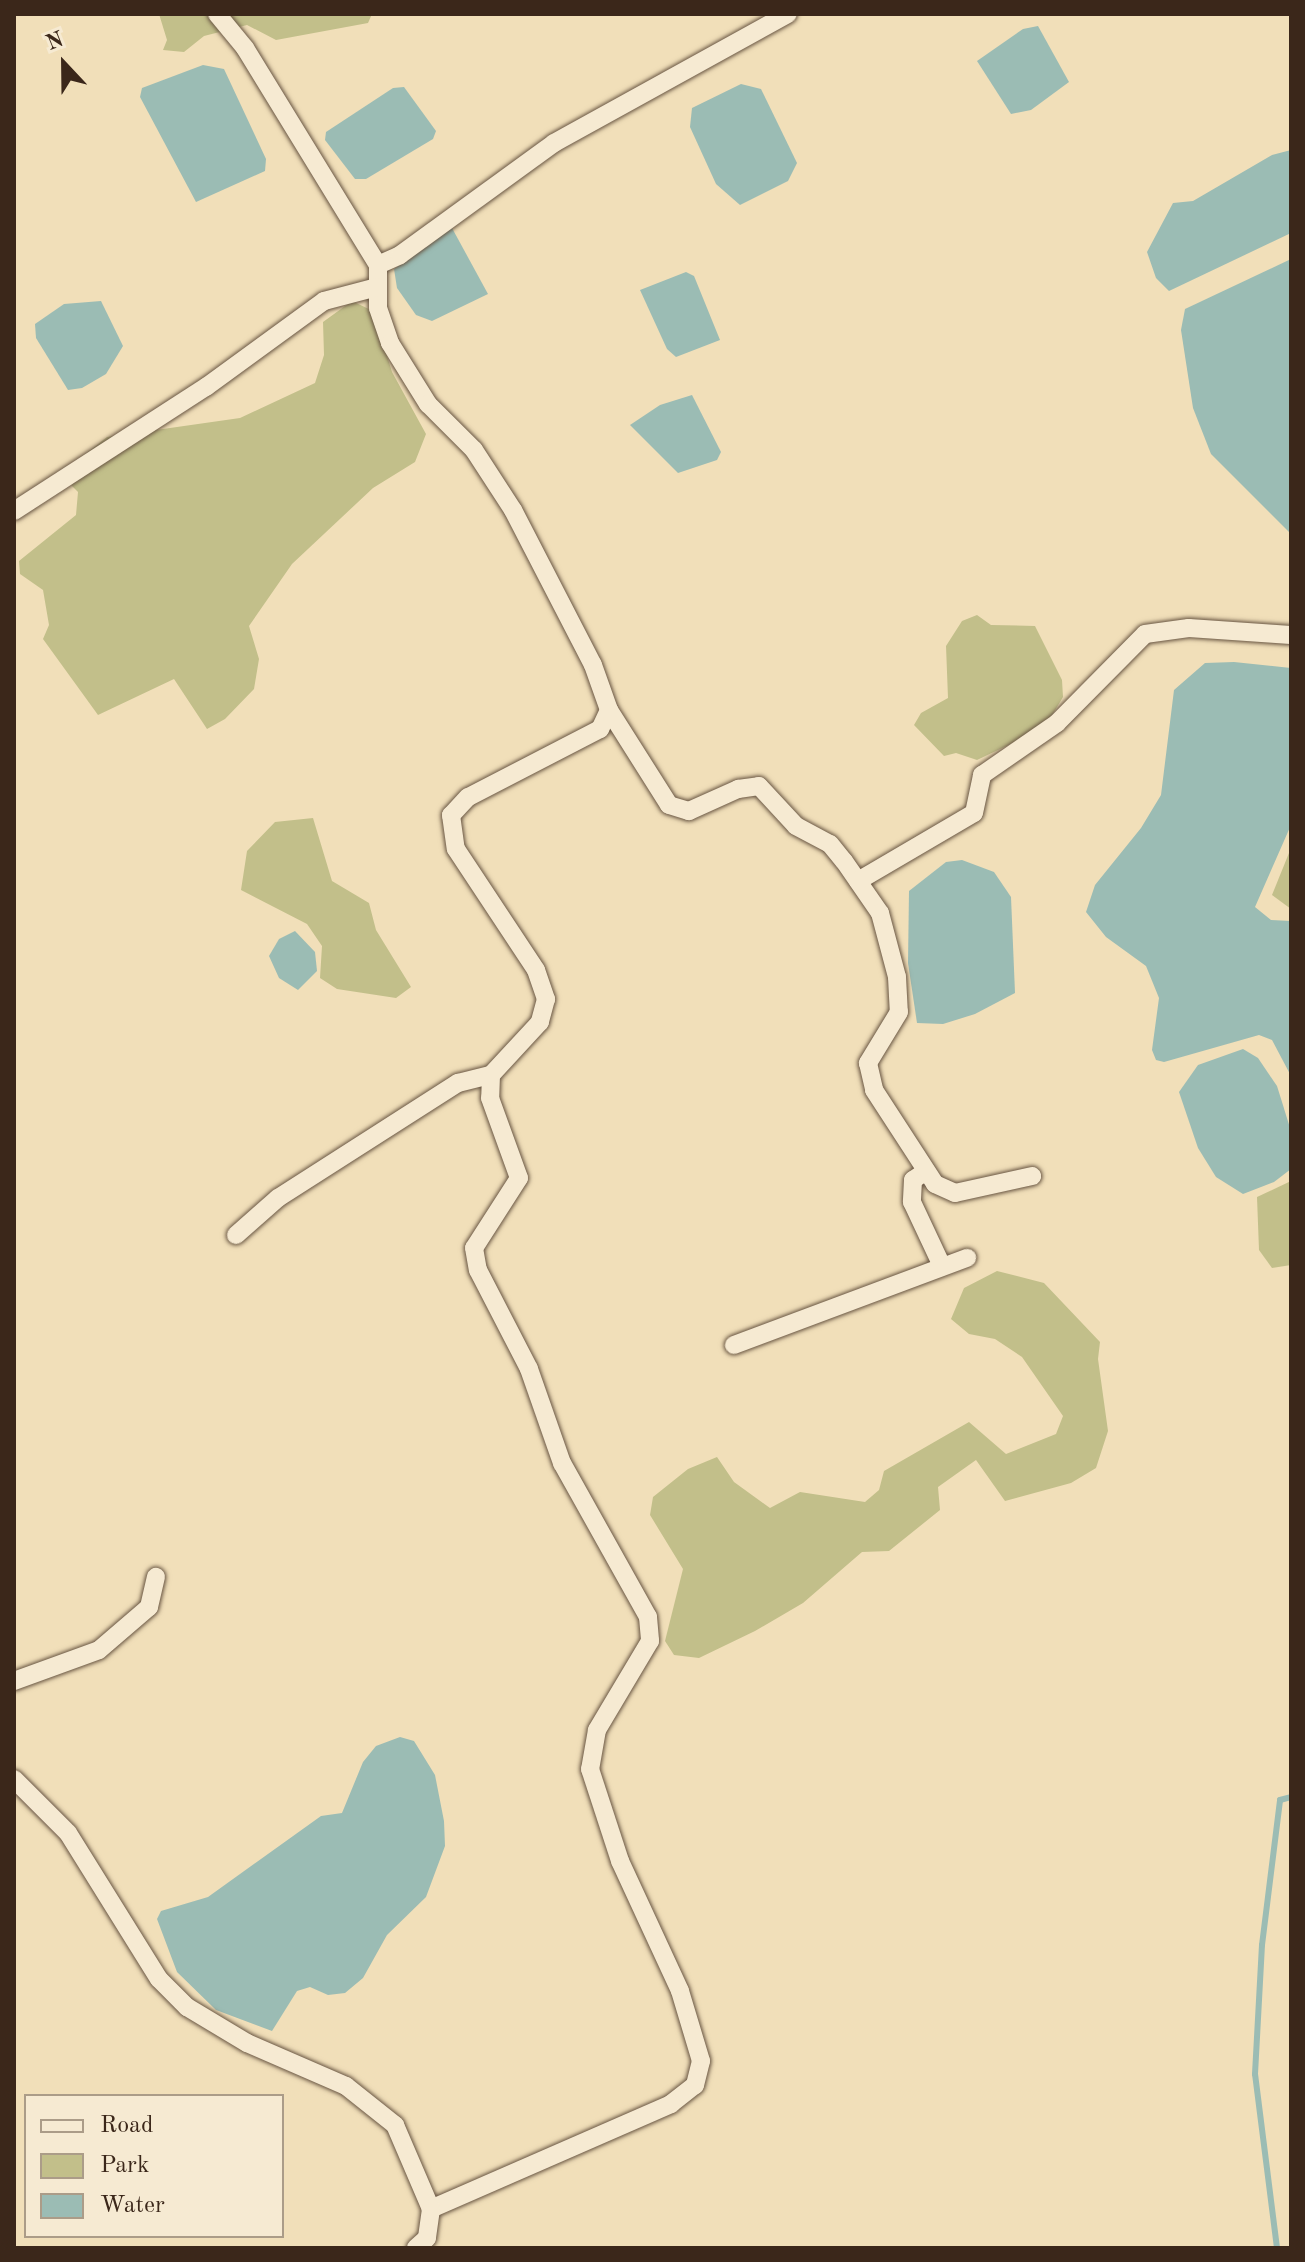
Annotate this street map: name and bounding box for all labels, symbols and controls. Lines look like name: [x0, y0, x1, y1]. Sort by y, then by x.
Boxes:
north arrow: [24, 24, 104, 104]
text: N: [43, 28, 67, 55]
legend: [24, 2094, 284, 2238]
text: Road: [100, 2114, 153, 2138]
text: Park: [100, 2154, 149, 2178]
text: Water: [100, 2194, 165, 2218]

